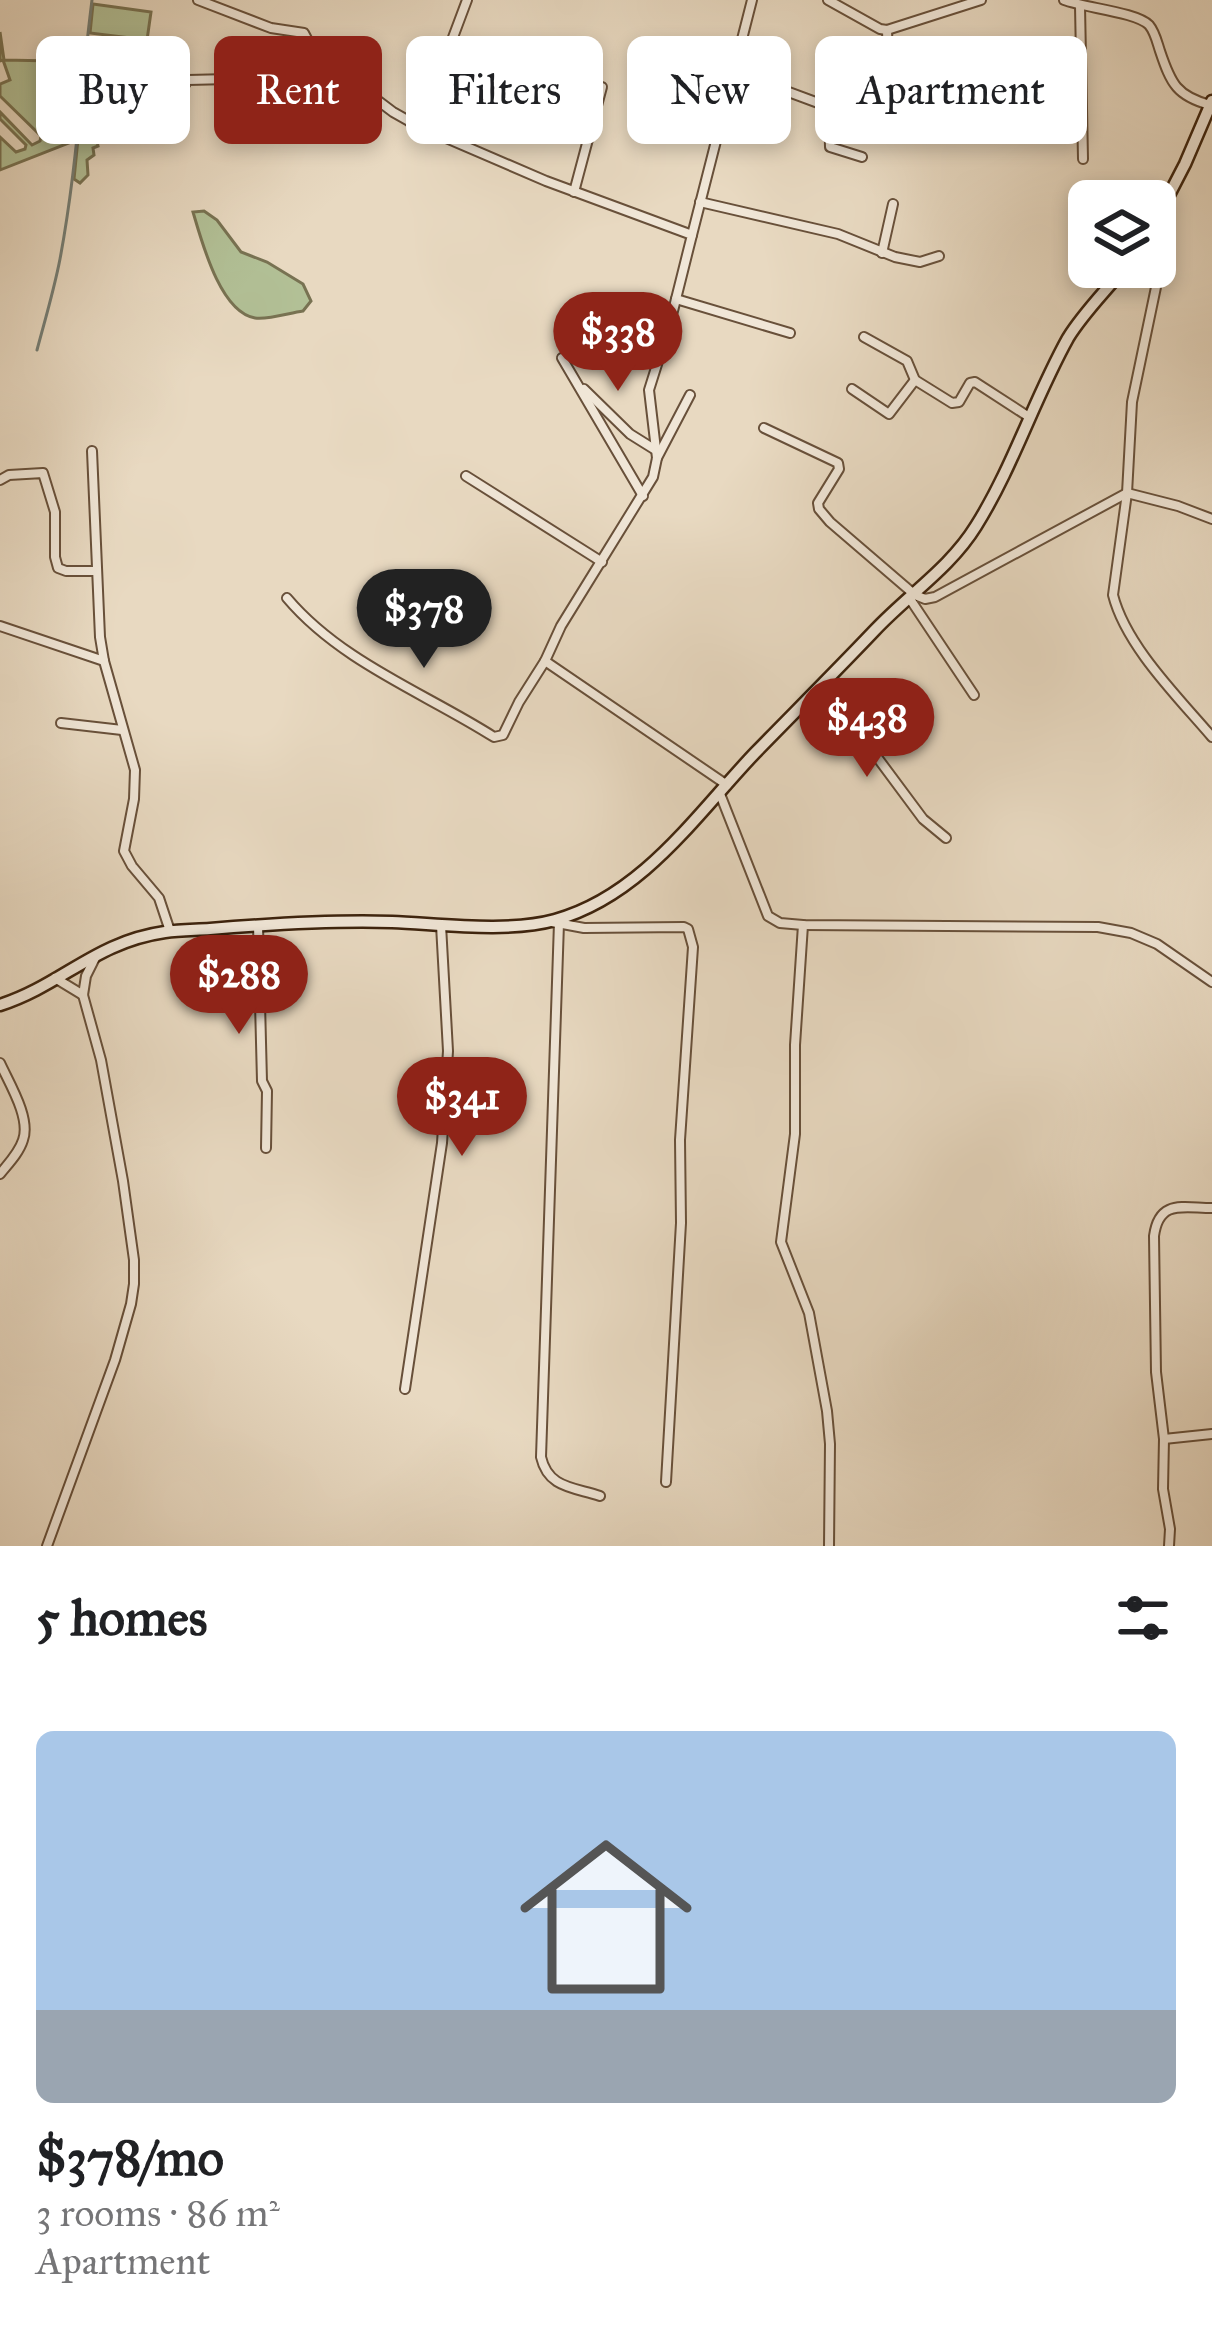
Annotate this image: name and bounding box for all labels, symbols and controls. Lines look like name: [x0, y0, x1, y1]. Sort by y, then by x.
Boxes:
chip: Buy: [36, 36, 190, 144]
chip: Rent: [214, 36, 382, 144]
chip: Filters: [406, 36, 603, 144]
chip: New: [627, 36, 791, 144]
chip: Apartment: [815, 36, 1087, 144]
map controls: [1068, 180, 1176, 288]
button: layers: [1068, 180, 1176, 288]
pin: $338: [547, 292, 689, 394]
text: $338: [580, 307, 656, 355]
pin: $378: [353, 569, 495, 671]
text: $378: [384, 584, 464, 632]
pin: $438: [796, 678, 938, 780]
text: $438: [826, 693, 908, 741]
pin: $288: [168, 935, 310, 1037]
text: $288: [197, 950, 281, 998]
pin: $341: [391, 1057, 533, 1159]
text: $341: [424, 1072, 500, 1120]
icon: filters: [1110, 1585, 1176, 1651]
text: 5 homes: [36, 1587, 207, 1649]
icon: home: [498, 1809, 714, 2025]
text: $378/mo: [36, 2127, 224, 2189]
text: 3 rooms · 86 m²: [36, 2189, 280, 2237]
text: Apartment: [36, 2237, 210, 2285]

